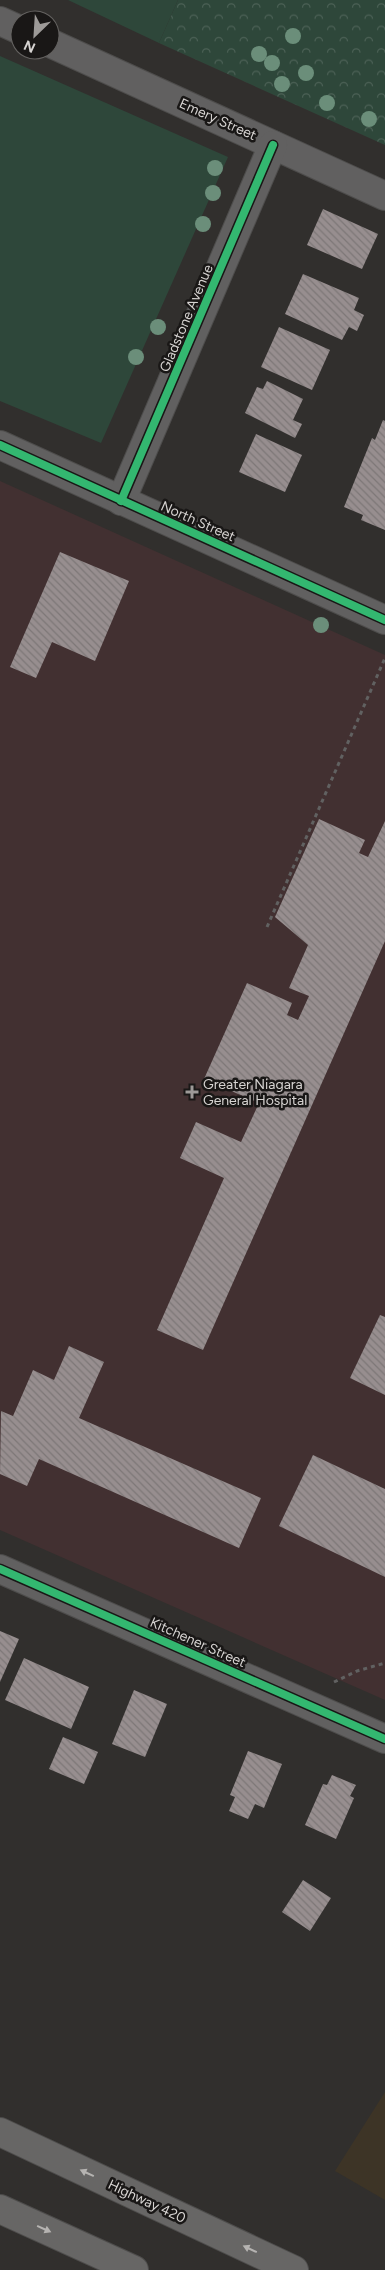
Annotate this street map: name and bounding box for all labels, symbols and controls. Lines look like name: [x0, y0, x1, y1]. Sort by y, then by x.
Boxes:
north arrow: [10, 10, 60, 60]
text: N: [21, 36, 38, 56]
street label: Emery Street: [177, 95, 259, 144]
street label: Gladstone Avenue: [156, 262, 217, 375]
street label: North Street: [158, 498, 238, 545]
place label: Greater Niagara General Hospital: [203, 1076, 307, 1109]
marker: Greater Niagara General Hospital: [185, 1085, 199, 1099]
street label: Kitchener Street: [147, 1614, 248, 1671]
one-way arrow: [80, 2169, 94, 2177]
street label: Highway 420: [105, 2176, 188, 2227]
one-way arrow: [37, 2226, 51, 2234]
one-way arrow: [243, 2245, 257, 2253]

